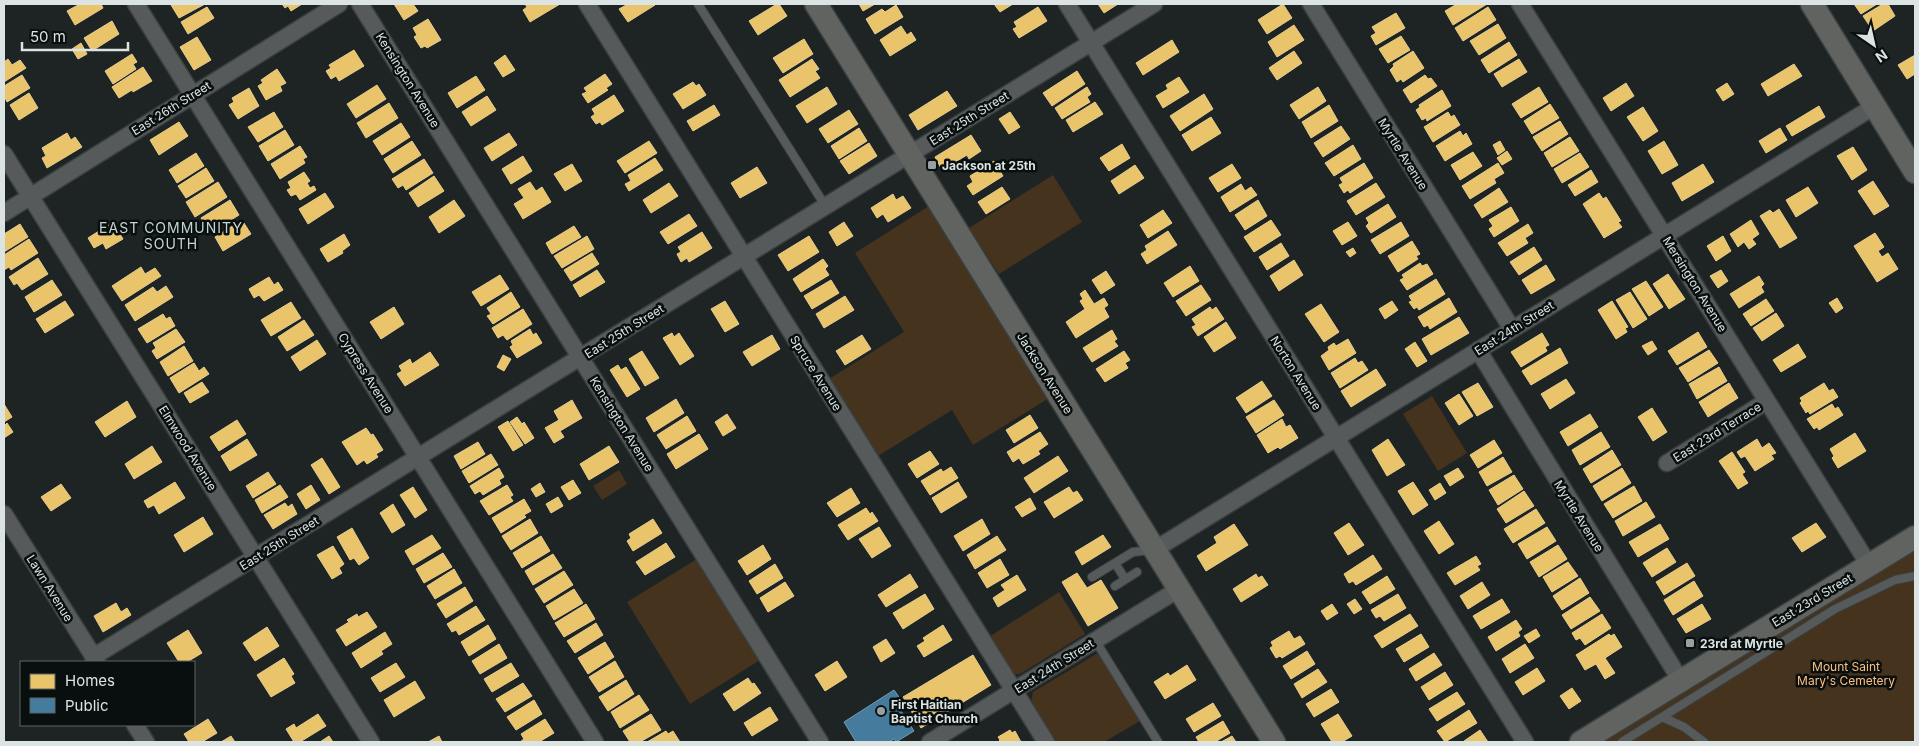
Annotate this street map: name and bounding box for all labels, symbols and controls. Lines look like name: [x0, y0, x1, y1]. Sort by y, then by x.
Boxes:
scale bar: [22, 20, 129, 52]
north arrow: [1849, 20, 1899, 70]
text: 50 m: [30, 27, 66, 46]
street label: Kensington Avenue: [373, 30, 443, 130]
text: N: [1872, 46, 1891, 66]
street label: East 26th Street: [129, 78, 213, 138]
street label: East 25th Street: [927, 88, 1011, 148]
street label: Myrtle Avenue: [1375, 115, 1431, 193]
place label: Jackson at 25th: [942, 158, 1036, 173]
marker: Jackson at 25th: [926, 159, 938, 171]
district label: EAST COMMUNITY SOUTH: [99, 219, 243, 252]
street label: Mersington Avenue: [1660, 234, 1730, 334]
street label: East 24th Street: [1472, 298, 1557, 358]
street label: East 25th Street: [582, 301, 666, 361]
street label: Cypress Avenue: [335, 330, 397, 416]
street label: Jackson Avenue: [1014, 330, 1076, 416]
street label: Spruce Avenue: [787, 333, 845, 413]
street label: Norton Avenue: [1267, 333, 1325, 413]
street label: Kensington Avenue: [587, 374, 657, 474]
street label: East 23rd Terrace: [1670, 399, 1764, 465]
street label: Elmwood Avenue: [156, 403, 220, 493]
street label: Myrtle Avenue: [1551, 477, 1607, 555]
street label: East 25th Street: [237, 513, 321, 573]
street label: Lawn Avenue: [24, 552, 76, 624]
street label: East 23rd Street: [1769, 570, 1855, 630]
street label: East 24th Street: [1012, 636, 1097, 696]
place label: 23rd at Myrtle: [1700, 636, 1783, 651]
marker: 23rd at Myrtle: [1684, 637, 1696, 649]
park label: Mount Saint Mary's Cemetery: [1797, 659, 1895, 688]
legend: [20, 661, 195, 726]
text: Homes: [65, 671, 115, 690]
text: Public: [65, 696, 108, 715]
place label: First Haitian Baptist Church: [891, 697, 978, 726]
marker: First Haitian Baptist Church: [875, 705, 887, 717]

